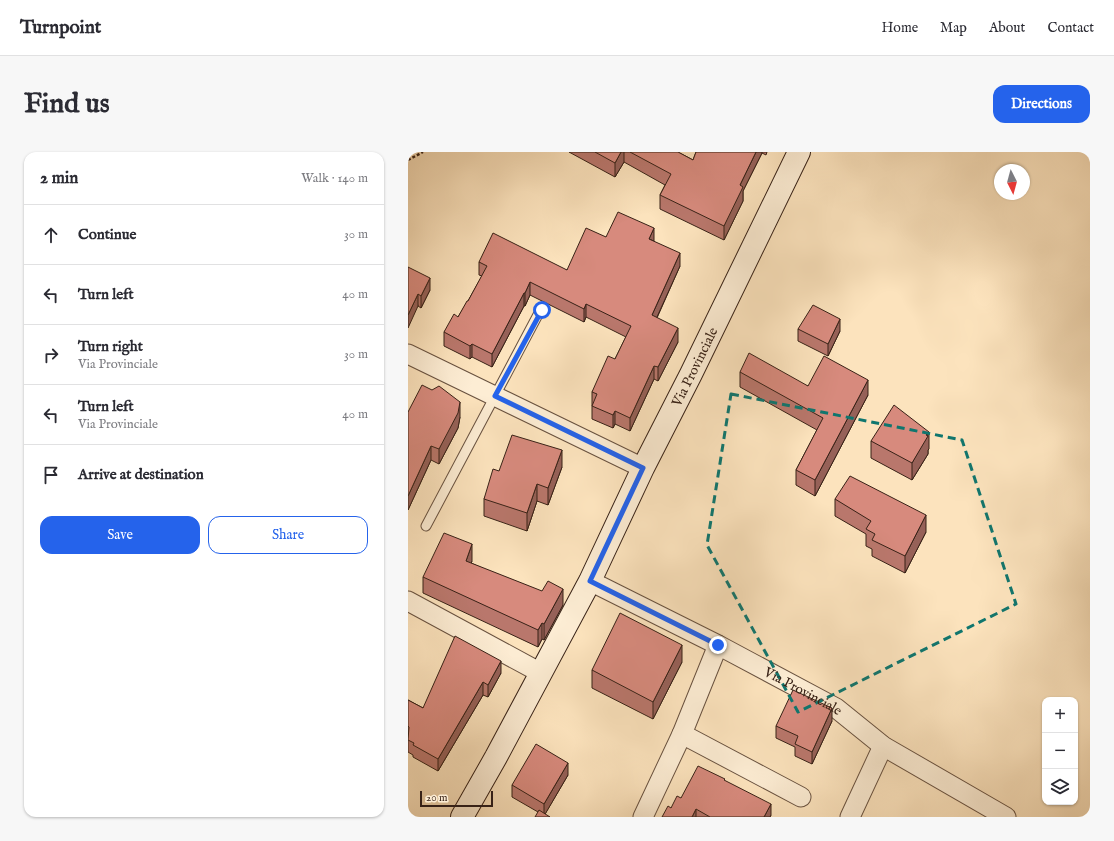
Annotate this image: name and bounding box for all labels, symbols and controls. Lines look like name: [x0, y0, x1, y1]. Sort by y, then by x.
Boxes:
text: Turnpoint: [20, 16, 101, 40]
text: Home: [882, 19, 918, 37]
text: Map: [940, 19, 967, 37]
text: About: [989, 19, 1025, 37]
text: Contact: [1047, 19, 1094, 37]
button: Directions: [993, 85, 1090, 123]
text: Find us: [24, 87, 110, 122]
north arrow: [994, 164, 1030, 200]
text: 2 min: [40, 168, 78, 189]
text: Walk · 140 m: [301, 170, 368, 187]
icon: ahead: [40, 224, 62, 246]
text: Continue: [78, 225, 136, 244]
text: 30 m: [344, 226, 368, 243]
icon: left: [40, 284, 62, 306]
text: Turn left: [78, 285, 134, 304]
text: 40 m: [342, 286, 368, 303]
route start: [533, 301, 551, 319]
street label: Via Provinciale: [668, 324, 723, 411]
text: Turn right: [78, 337, 143, 356]
icon: right: [40, 344, 62, 366]
text: 30 m: [344, 346, 368, 363]
text: Via Provinciale: [78, 356, 158, 373]
text: Turn left: [78, 397, 134, 416]
icon: left: [40, 404, 62, 426]
text: 40 m: [342, 406, 368, 423]
text: Via Provinciale: [78, 416, 158, 433]
icon: arrive: [40, 464, 62, 486]
text: Arrive at destination: [78, 465, 204, 484]
button: Save: [40, 516, 200, 554]
button: Share: [208, 516, 368, 554]
route end: [709, 636, 727, 654]
street label: Via Provinciale: [760, 663, 846, 720]
map controls: [1042, 697, 1078, 805]
button: +: [1042, 697, 1078, 733]
button: −: [1042, 733, 1078, 769]
button: layers: [1042, 769, 1078, 805]
scale bar: [420, 789, 493, 808]
text: 20 m: [426, 791, 447, 805]

